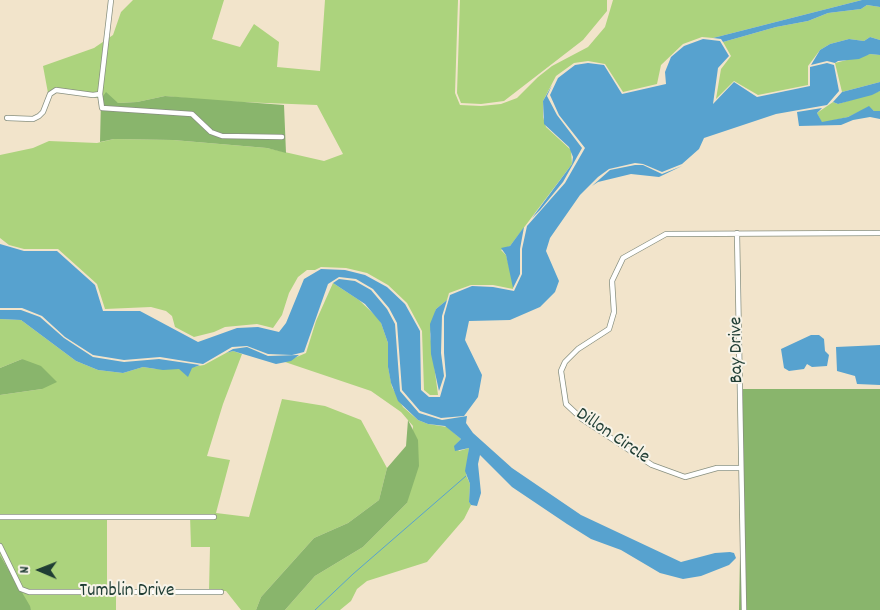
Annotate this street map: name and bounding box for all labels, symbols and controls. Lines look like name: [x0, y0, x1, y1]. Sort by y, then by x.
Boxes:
street label: Bay Drive: [726, 317, 750, 383]
street label: Dillon Circle: [571, 404, 653, 470]
north arrow: [15, 545, 65, 595]
text: N: [15, 566, 35, 573]
street label: Tumblin Drive: [80, 581, 174, 603]

